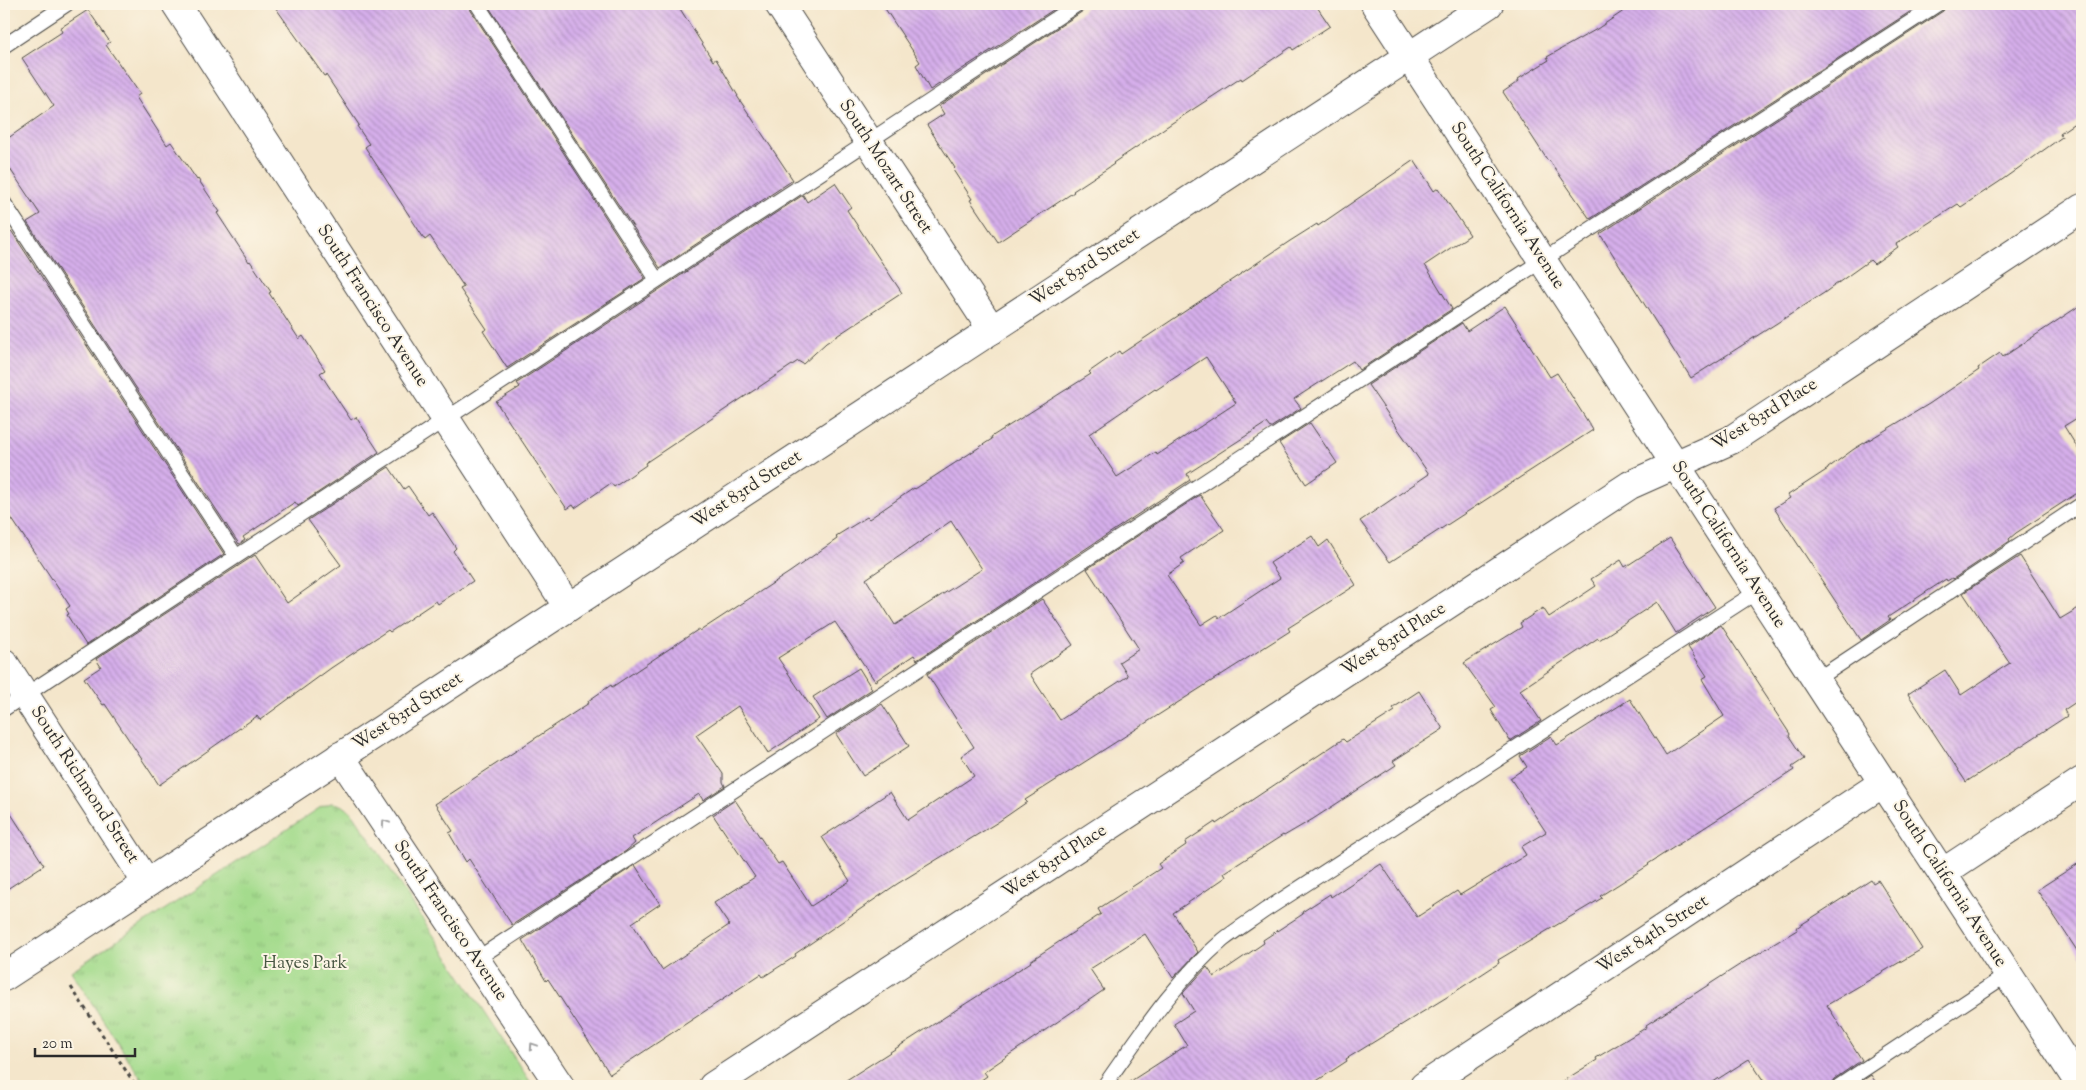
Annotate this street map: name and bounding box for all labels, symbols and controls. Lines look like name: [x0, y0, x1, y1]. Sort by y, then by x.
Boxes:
street label: South Mozart Street: [832, 95, 938, 239]
street label: South California Avenue: [1443, 117, 1571, 295]
street label: South Francisco Avenue: [310, 220, 434, 392]
street label: West 83rd Street: [1025, 223, 1145, 313]
street label: West 83rd Place: [1707, 372, 1823, 458]
street label: West 83rd Street: [687, 445, 807, 535]
street label: South California Avenue: [1664, 456, 1792, 634]
street label: West 83rd Place: [1336, 596, 1452, 684]
street label: West 83rd Street: [348, 667, 468, 757]
street label: South Richmond Street: [23, 701, 145, 869]
street label: South California Avenue: [1885, 795, 2013, 973]
street label: West 83rd Place: [997, 818, 1113, 906]
one-way arrow: [381, 819, 391, 828]
street label: South Francisco Avenue: [386, 835, 514, 1007]
street label: West 84th Street: [1592, 889, 1714, 981]
park label: Hayes Park: [263, 951, 347, 977]
scale bar: [35, 1025, 135, 1057]
text: 20 m: [42, 1034, 73, 1055]
one-way arrow: [530, 1042, 539, 1051]

